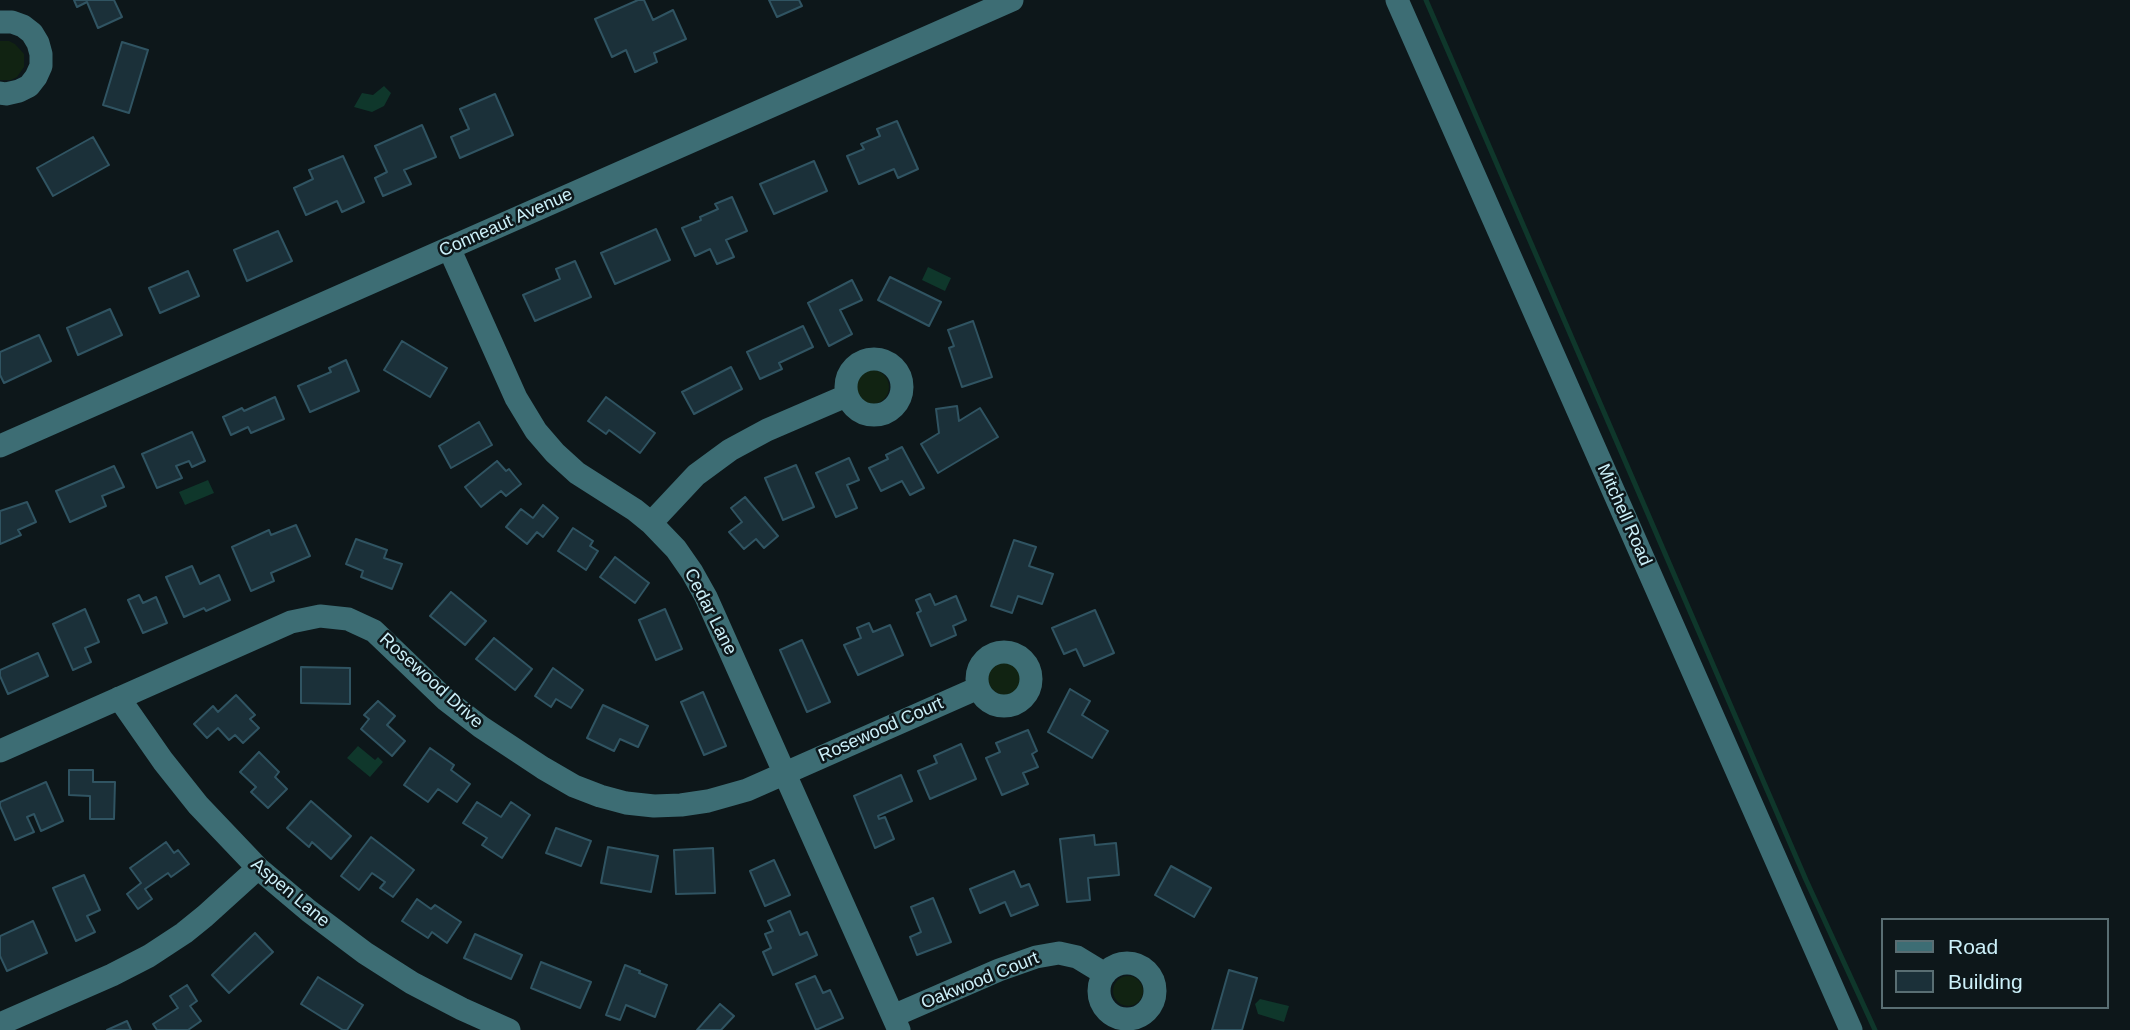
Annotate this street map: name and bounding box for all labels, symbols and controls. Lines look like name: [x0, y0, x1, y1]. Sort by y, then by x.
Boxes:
street label: Conneaut Avenue: [436, 184, 576, 262]
street label: Mitchell Road: [1592, 461, 1656, 569]
street label: Cedar Lane: [679, 565, 741, 659]
street label: Rosewood Drive: [375, 629, 487, 733]
street label: Rosewood Court: [815, 693, 947, 767]
street label: Aspen Lane: [246, 854, 334, 932]
legend: [1882, 918, 2109, 1009]
text: Road: [1948, 935, 1998, 958]
street label: Oakwood Court: [918, 948, 1042, 1014]
text: Building: [1948, 970, 2023, 993]

